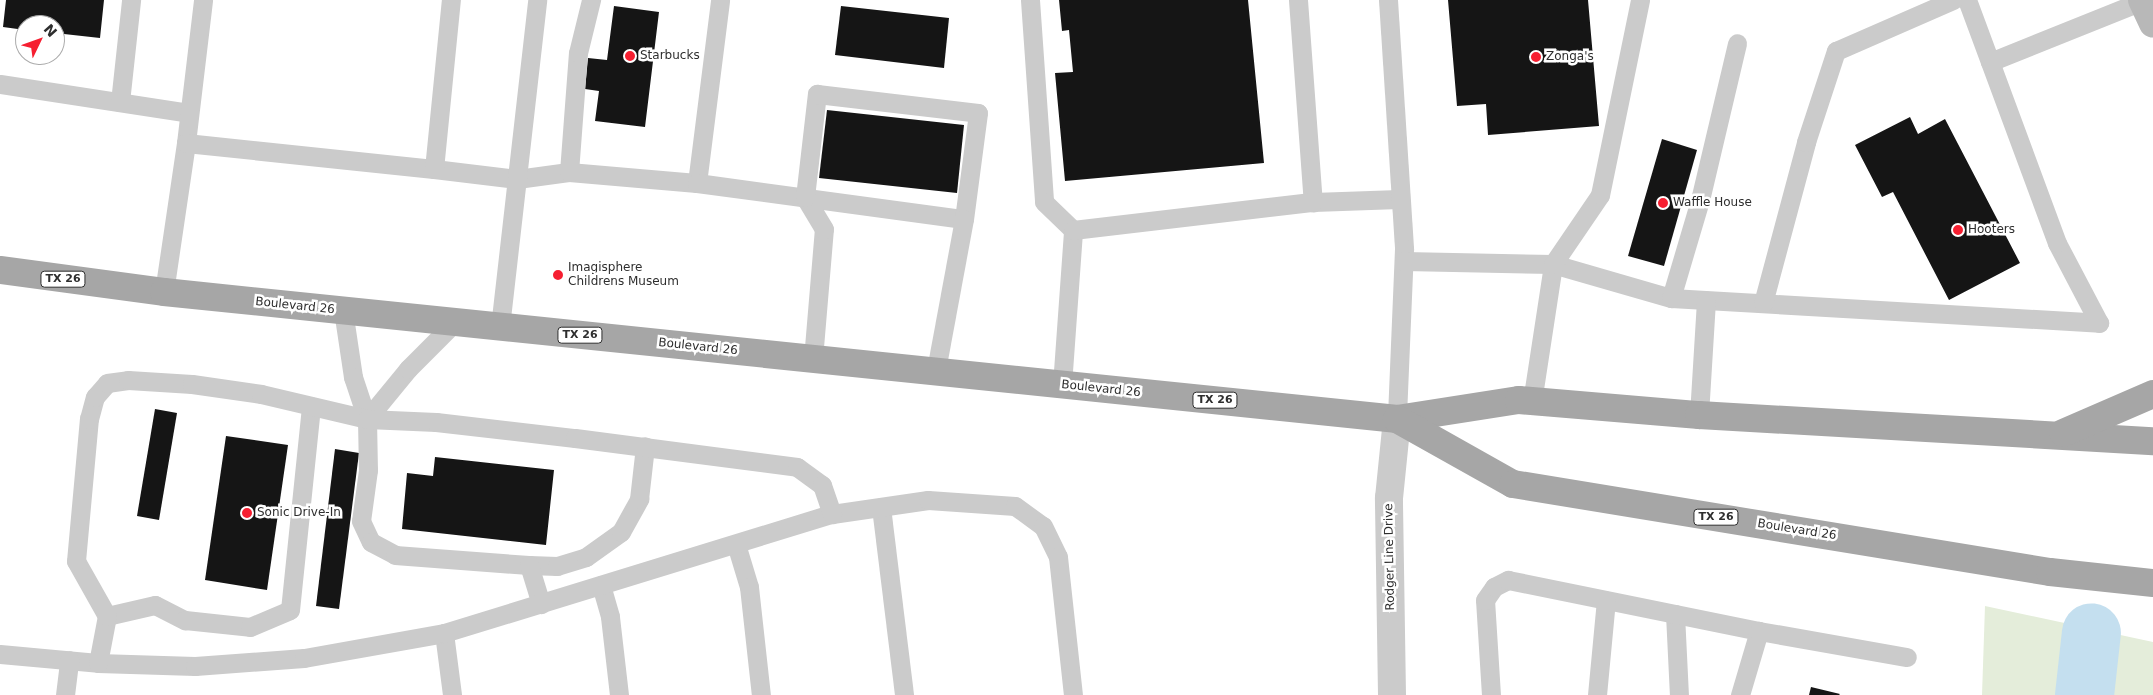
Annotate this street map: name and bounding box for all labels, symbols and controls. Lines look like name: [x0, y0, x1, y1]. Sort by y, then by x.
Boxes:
north arrow: [15, 15, 65, 65]
text: N: [41, 21, 60, 40]
place label: Starbucks: [640, 49, 700, 63]
marker: Starbucks: [624, 50, 636, 62]
place label: Zonga's: [1546, 50, 1594, 64]
marker: Zonga's: [1530, 51, 1542, 63]
place label: Waffle House: [1673, 196, 1752, 210]
marker: Waffle House: [1657, 197, 1669, 209]
place label: Hooters: [1968, 223, 2015, 237]
marker: Hooters: [1952, 224, 1964, 236]
place label: Imagisphere Childrens Museum: [568, 261, 679, 289]
marker: Imagisphere Childrens Museum: [552, 269, 564, 281]
road number: TX 26: [39, 270, 87, 288]
street label: Boulevard 26: [255, 295, 335, 317]
road number: TX 26: [556, 326, 604, 344]
street label: Boulevard 26: [658, 336, 738, 358]
street label: Boulevard 26: [1061, 378, 1141, 400]
road number: TX 26: [1191, 392, 1239, 408]
street label: Rodger Line Drive: [1382, 503, 1398, 611]
place label: Sonic Drive-In: [257, 506, 341, 520]
marker: Sonic Drive-In: [241, 507, 253, 519]
road number: TX 26: [1692, 508, 1740, 526]
street label: Boulevard 26: [1756, 517, 1838, 543]

